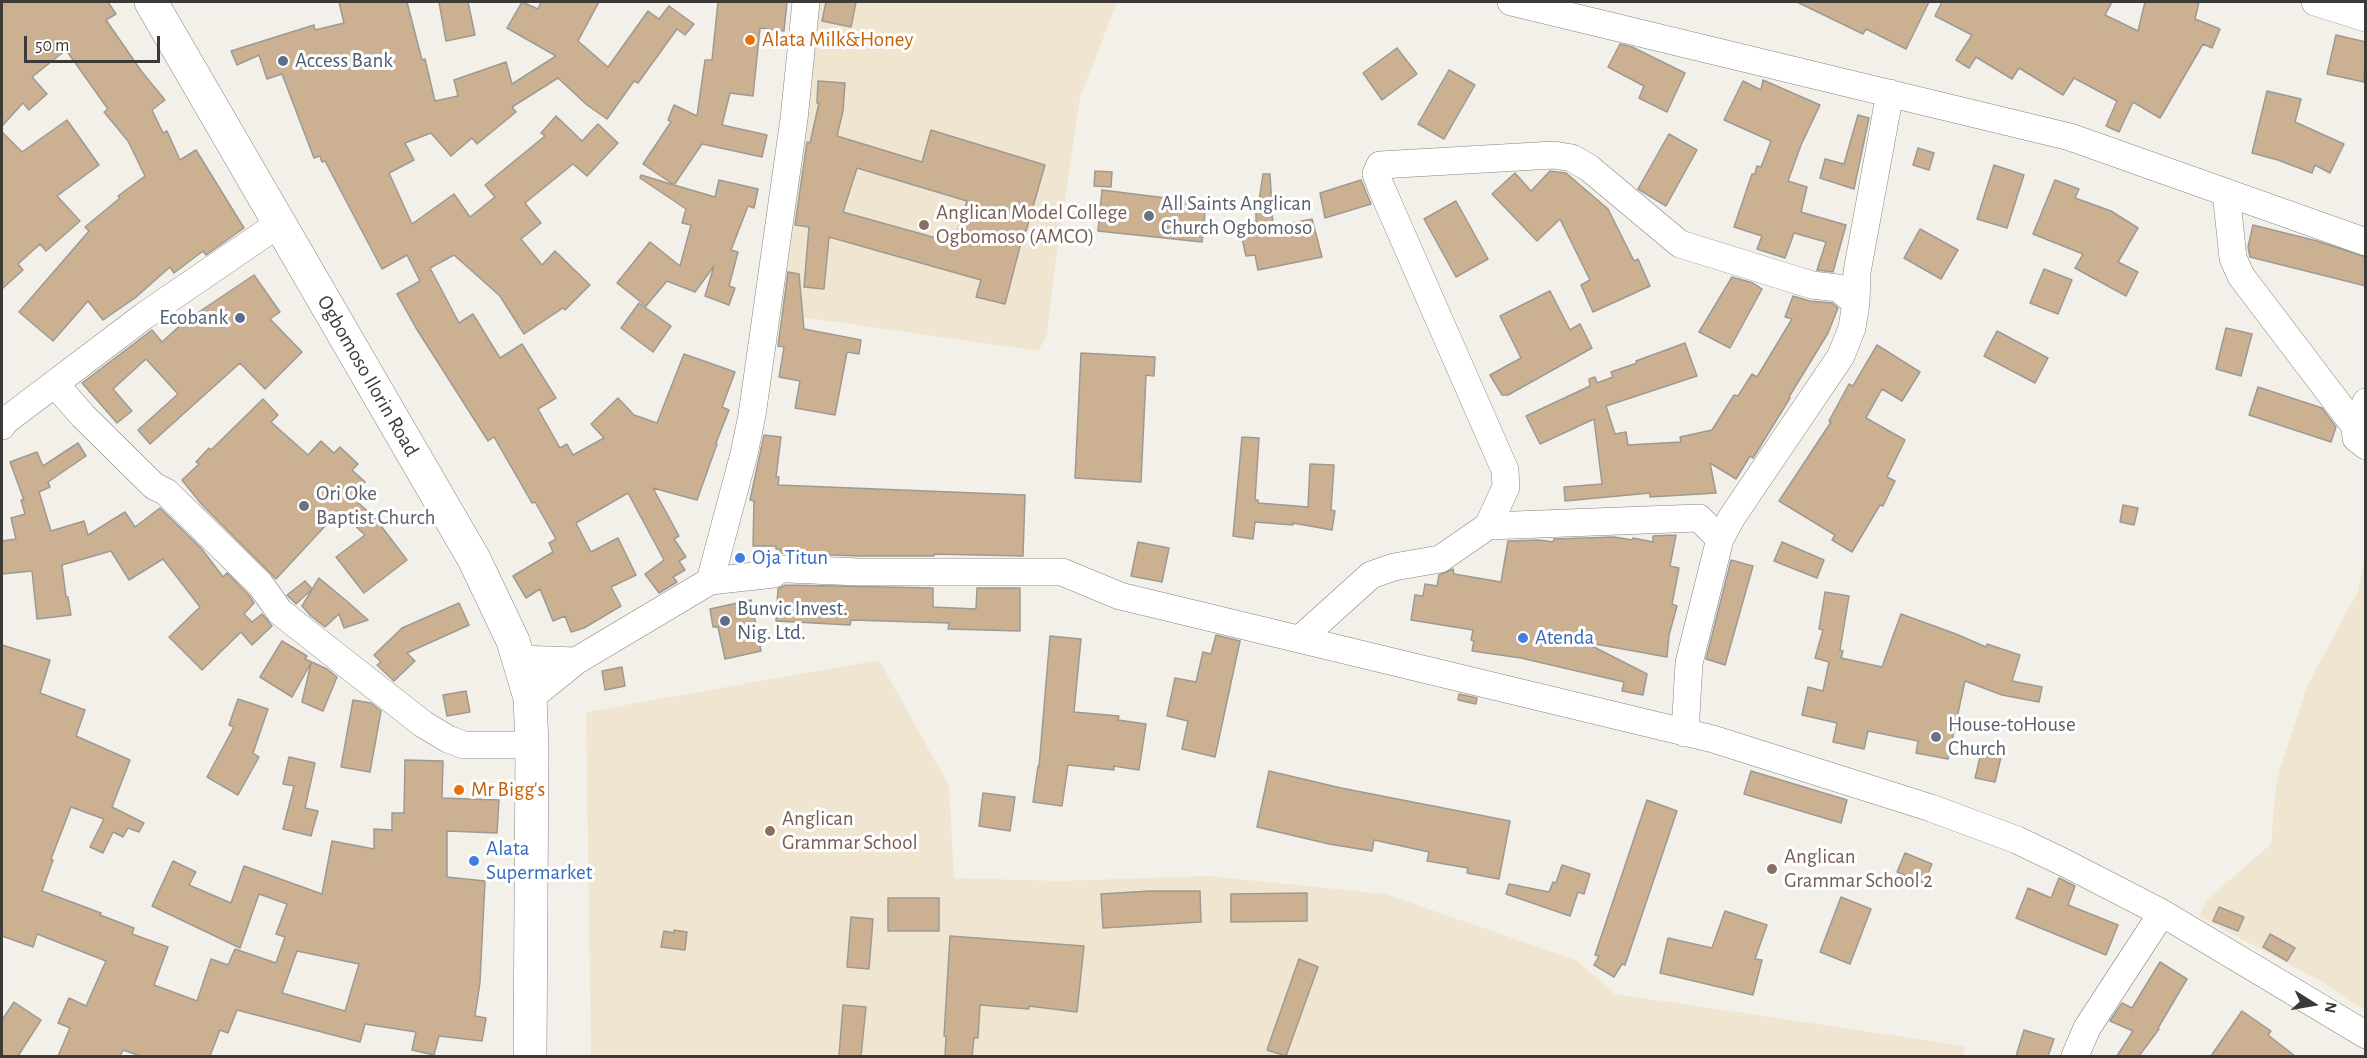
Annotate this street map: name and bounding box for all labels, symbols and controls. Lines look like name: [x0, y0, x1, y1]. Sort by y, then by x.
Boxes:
scale bar: [27, 24, 164, 62]
place label: Alata Milk&Honey: [762, 27, 913, 53]
marker: Alata Milk&Honey: [743, 33, 757, 47]
text: 50 m: [35, 37, 69, 55]
place label: Access Bank: [295, 48, 393, 74]
marker: Access Bank: [276, 54, 290, 68]
place label: All Saints Anglican Church Ogbomoso: [1161, 191, 1312, 241]
place label: Anglican Model College Ogbomoso (AMCO): [936, 200, 1127, 250]
marker: All Saints Anglican Church Ogbomoso: [1142, 209, 1156, 223]
marker: Anglican Model College Ogbomoso (AMCO): [917, 218, 931, 232]
street label: Ogbomoso Ilorin Road: [312, 291, 424, 461]
place label: Ecobank: [159, 305, 228, 331]
marker: Ecobank: [233, 311, 247, 325]
place label: Ori Oke Baptist Church: [316, 481, 435, 531]
marker: Ori Oke Baptist Church: [297, 499, 311, 513]
place label: Oja Titun: [752, 545, 828, 571]
marker: Oja Titun: [733, 551, 747, 565]
place label: Bunvic Invest. Nig. Ltd.: [737, 596, 847, 646]
marker: Bunvic Invest. Nig. Ltd.: [718, 614, 732, 628]
place label: Atenda: [1535, 625, 1594, 651]
marker: Atenda: [1516, 631, 1530, 645]
place label: House-toHouse Church: [1948, 712, 2076, 762]
marker: House-toHouse Church: [1929, 730, 1943, 744]
place label: Mr Bigg's: [471, 777, 545, 803]
marker: Mr Bigg's: [452, 783, 466, 797]
place label: Anglican Grammar School: [782, 806, 918, 856]
marker: Anglican Grammar School: [763, 824, 777, 838]
place label: Alata Supermarket: [486, 836, 592, 886]
place label: Anglican Grammar School 2: [1784, 844, 1933, 894]
marker: Alata Supermarket: [467, 854, 481, 868]
marker: Anglican Grammar School 2: [1765, 862, 1779, 876]
north arrow: [2283, 974, 2343, 1034]
text: N: [2322, 1000, 2340, 1014]

